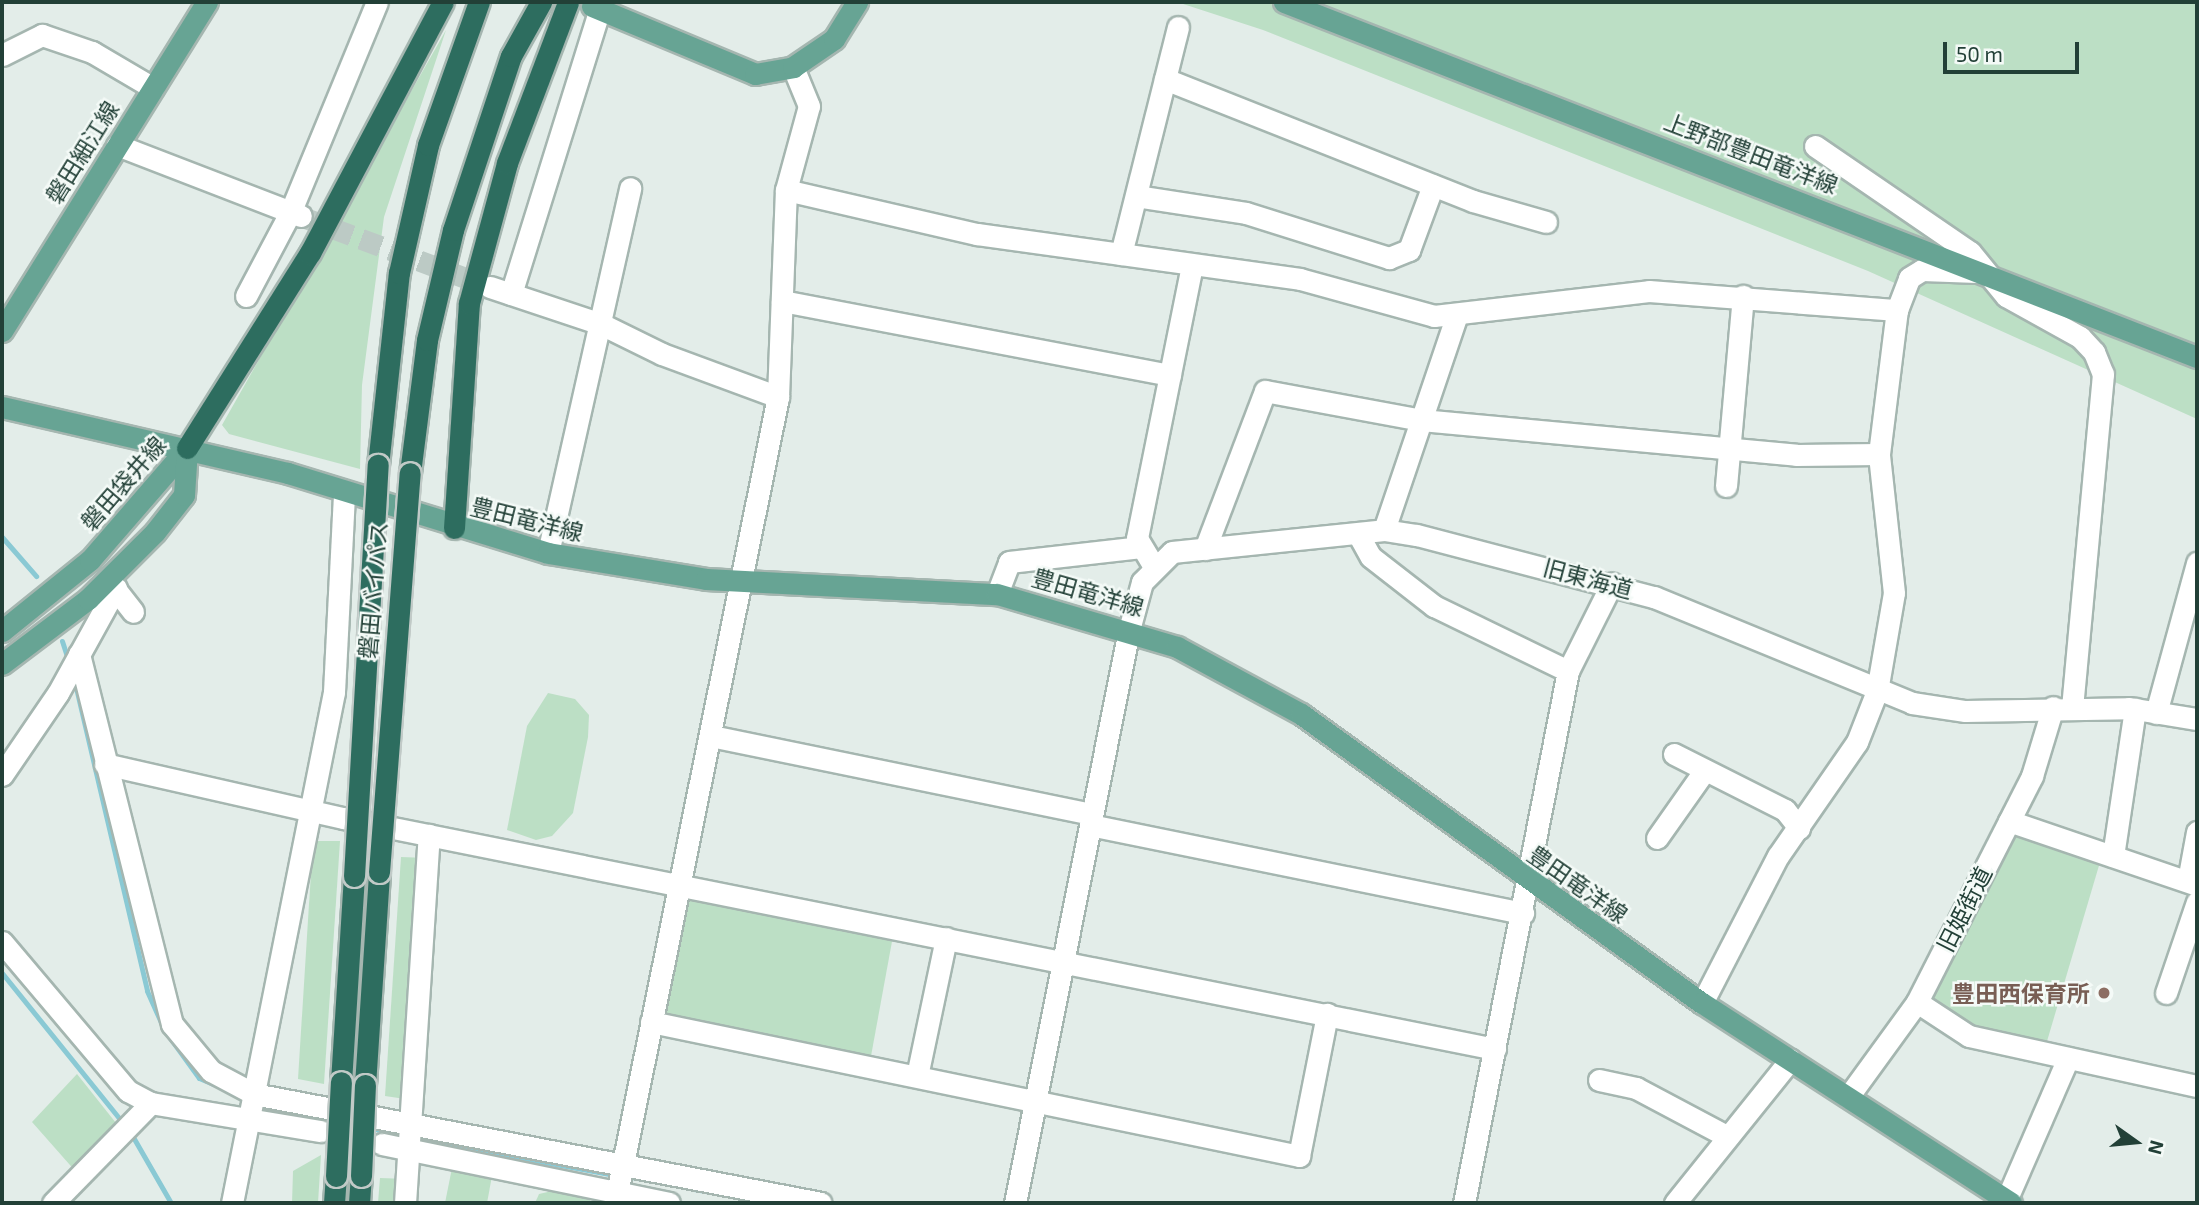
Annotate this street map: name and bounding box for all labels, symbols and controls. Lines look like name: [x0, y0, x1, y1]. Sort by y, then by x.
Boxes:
scale bar: [1947, 28, 2084, 72]
text: 50 m: [1956, 41, 2003, 66]
street label: 磐田細江線: [40, 96, 124, 208]
street label: 上野部豊田竜洋線: [1660, 107, 1842, 199]
street label: 磐田袋井線: [75, 431, 171, 535]
street label: 豊田竜洋線: [468, 492, 586, 546]
street label: 磐田バイパス: [353, 520, 393, 660]
street label: 旧東海道: [1540, 553, 1636, 603]
street label: 豊田竜洋線: [1029, 563, 1147, 621]
street label: 豊田竜洋線: [1523, 840, 1633, 928]
street label: 旧姫街道: [1931, 862, 1997, 956]
place label: 豊田西保育所: [1952, 979, 2090, 1007]
marker: 豊田西保育所: [2096, 985, 2112, 1001]
north arrow: [2101, 1107, 2171, 1177]
text: N: [2144, 1138, 2170, 1157]

